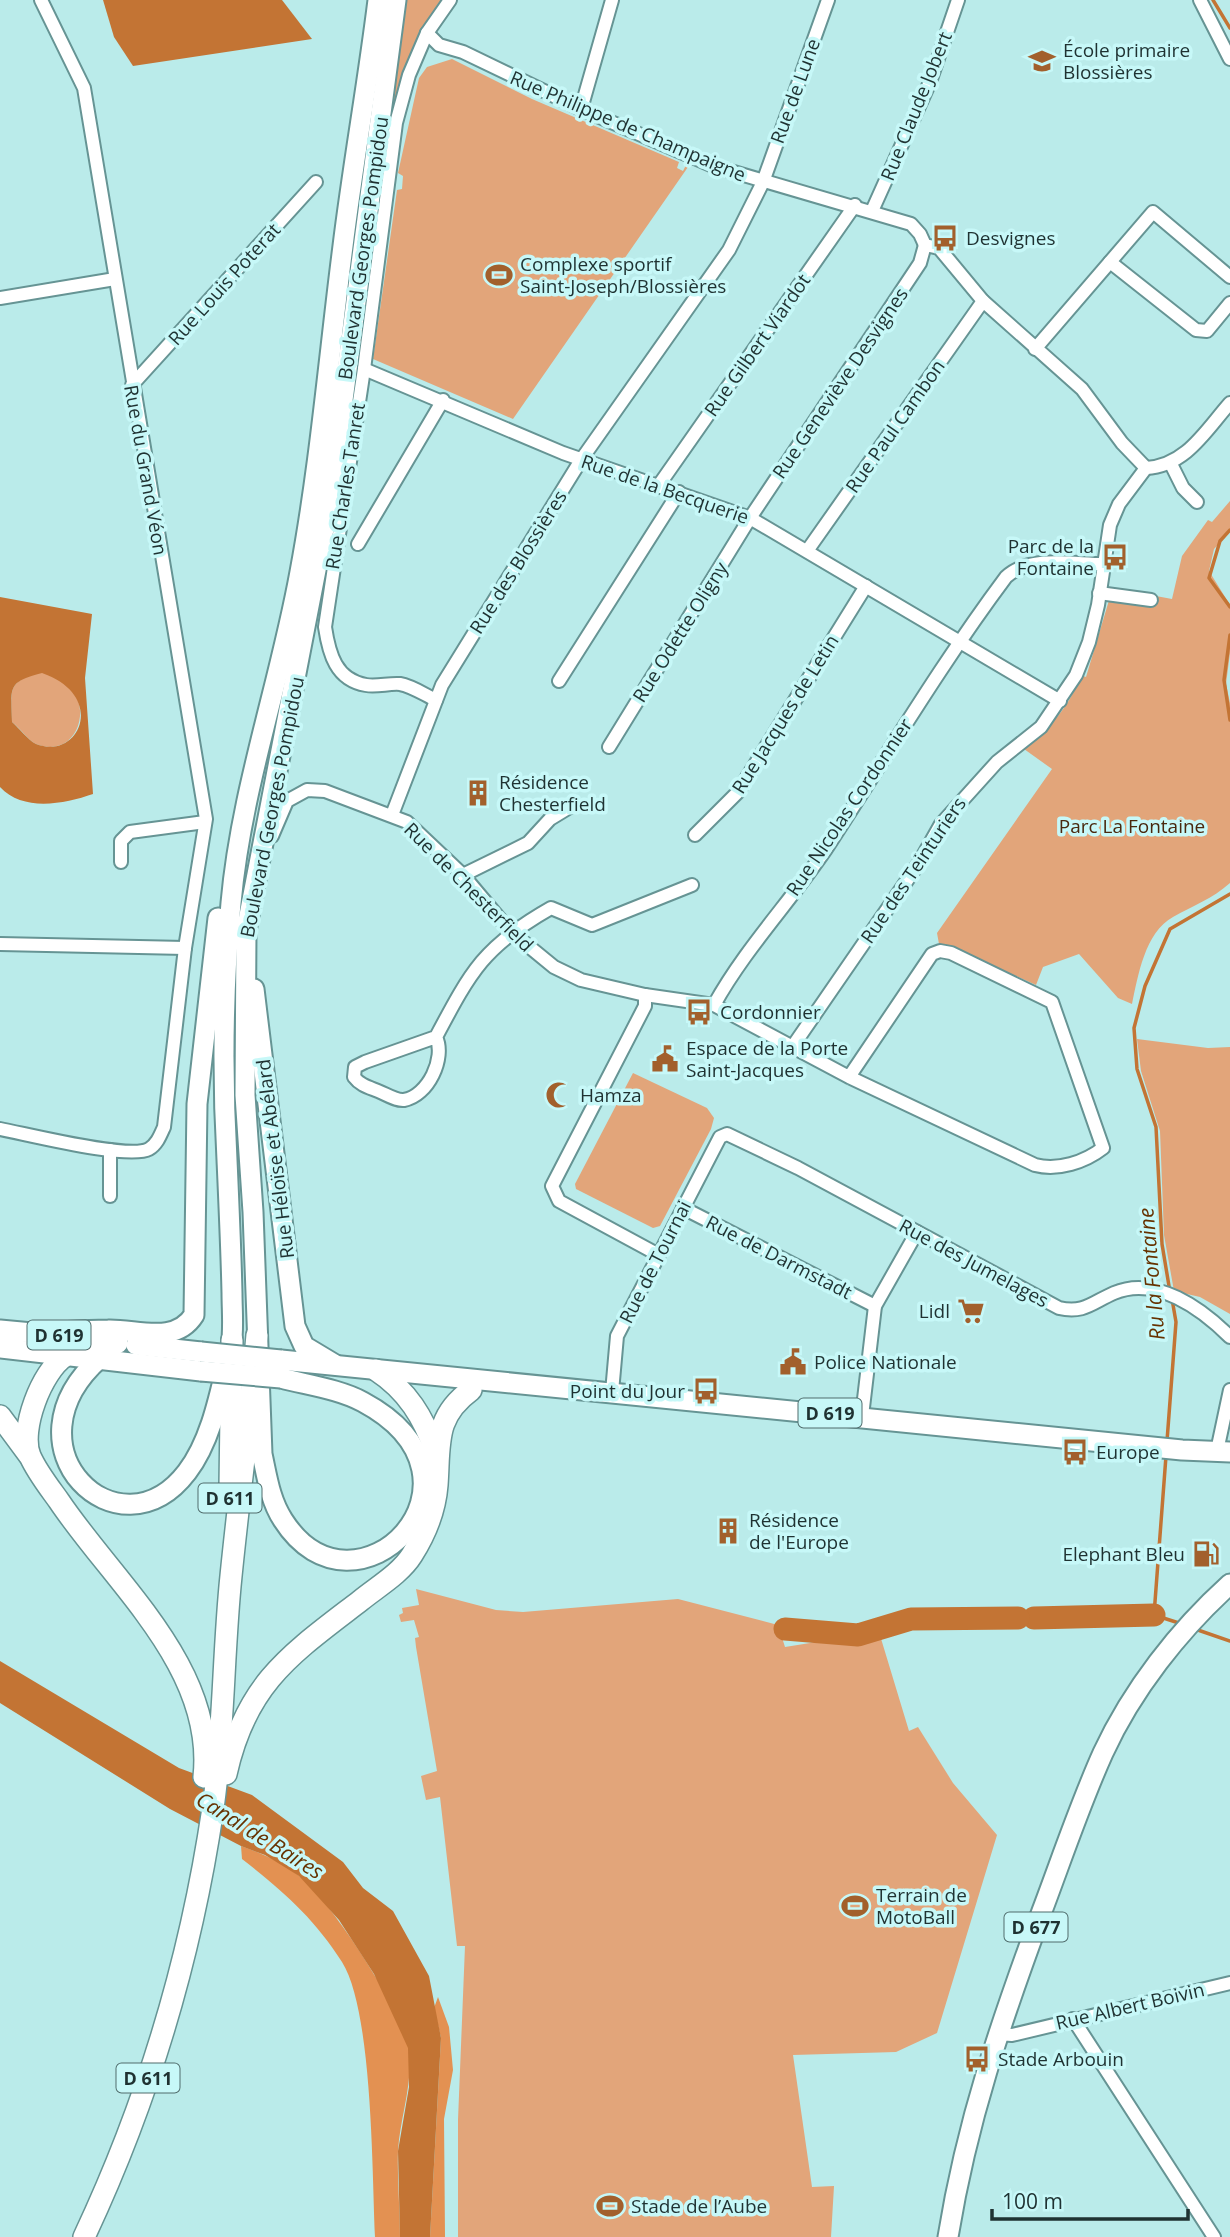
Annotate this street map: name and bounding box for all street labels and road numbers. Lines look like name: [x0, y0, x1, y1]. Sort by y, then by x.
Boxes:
street label: Rue Claude Jobert: [874, 27, 958, 184]
street label: Rue de Lune: [764, 35, 826, 147]
street label: Rue Philippe de Champaigne: [506, 64, 750, 188]
street label: Boulevard Georges Pompidou: [332, 115, 394, 381]
street label: Rue Louis Poterat: [162, 217, 286, 351]
street label: Rue Gilbert Viardot: [698, 268, 816, 421]
street label: Rue Geneviève Desvignes: [766, 282, 914, 484]
street label: Rue Paul Cambon: [839, 354, 951, 498]
street label: Rue du Grand Véon: [118, 383, 174, 557]
street label: Rue Charles Tanret: [319, 401, 371, 571]
street label: Rue de la Becquerie: [578, 448, 752, 530]
street label: Rue des Blossières: [463, 485, 573, 639]
street label: Rue Odette Oligny: [626, 556, 734, 707]
street label: Rue Jacques de Letin: [726, 630, 844, 798]
street label: Boulevard Georges Pompidou: [234, 674, 310, 940]
street label: Rue Nicolas Cordonnier: [780, 713, 918, 901]
street label: Rue des Teinturiers: [854, 792, 972, 948]
street label: Rue de Chesterfield: [399, 817, 539, 957]
street label: Rue Héloïse et Abélard: [250, 1058, 300, 1260]
street label: Rue de Tournai: [613, 1196, 697, 1328]
street label: Rue de Darmstadt: [702, 1209, 857, 1305]
street label: Rue des Jumelages: [895, 1213, 1053, 1313]
road number: D 619: [28, 1320, 90, 1350]
road number: D 619: [798, 1398, 862, 1428]
road number: D 611: [198, 1484, 262, 1512]
road number: D 677: [1004, 1912, 1068, 1941]
street label: Rue Albert Boivin: [1053, 1976, 1207, 2036]
road number: D 611: [116, 2064, 180, 2092]

